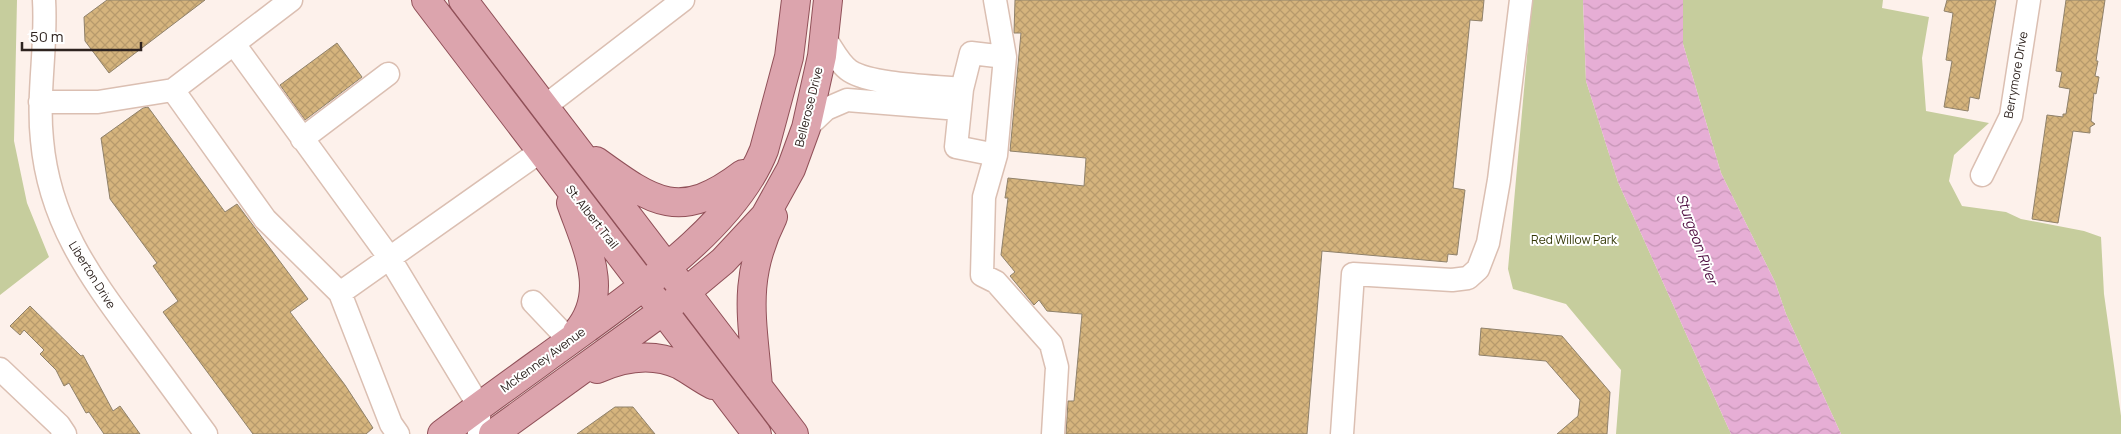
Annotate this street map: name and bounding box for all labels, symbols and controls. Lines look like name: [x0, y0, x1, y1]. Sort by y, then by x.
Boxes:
scale bar: [22, 20, 141, 52]
text: 50 m: [30, 26, 64, 47]
street label: Berrymore Drive: [1999, 30, 2032, 120]
street label: Bellerose Drive: [790, 65, 827, 149]
street label: St. Albert Trail: [562, 181, 623, 252]
water label: Sturgeon River: [1672, 191, 1723, 289]
park label: Red Willow Park: [1531, 231, 1618, 248]
street label: Liberton Drive: [65, 238, 120, 312]
street label: McKenney Avenue: [497, 323, 589, 396]

